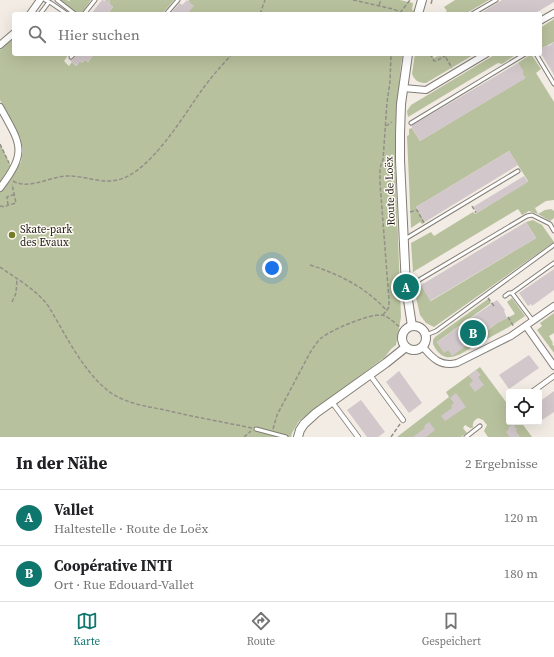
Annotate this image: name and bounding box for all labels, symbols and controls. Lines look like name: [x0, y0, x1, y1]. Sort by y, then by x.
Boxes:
search box: [12, 12, 542, 56]
icon: search: [26, 23, 48, 45]
text: Hier suchen: [58, 24, 140, 45]
street label: Route de Loëx: [381, 156, 399, 226]
place label: Skate-park des Evaux: [20, 222, 73, 250]
marker: Skate-park des Evaux: [7, 230, 17, 240]
your location: [262, 258, 282, 278]
pin: A: [393, 272, 419, 302]
pin: B: [460, 318, 486, 348]
map controls: [506, 389, 542, 425]
button: locate: [506, 389, 542, 425]
text: In der Nähe: [16, 451, 107, 475]
text: 2 Ergebnisse: [465, 455, 538, 472]
text: Vallet: [54, 499, 94, 520]
text: A: [25, 509, 33, 526]
text: 120 m: [504, 509, 538, 526]
text: Haltestelle · Route de Loëx: [54, 520, 208, 537]
text: Coopérative INTI: [54, 555, 172, 576]
text: B: [25, 565, 33, 582]
text: 180 m: [504, 565, 538, 582]
text: Ort · Rue Edouard-Vallet: [54, 576, 194, 593]
tab: Karte: [73, 610, 100, 649]
tab: Route: [247, 610, 275, 649]
tab: Gespeichert: [422, 610, 481, 649]

